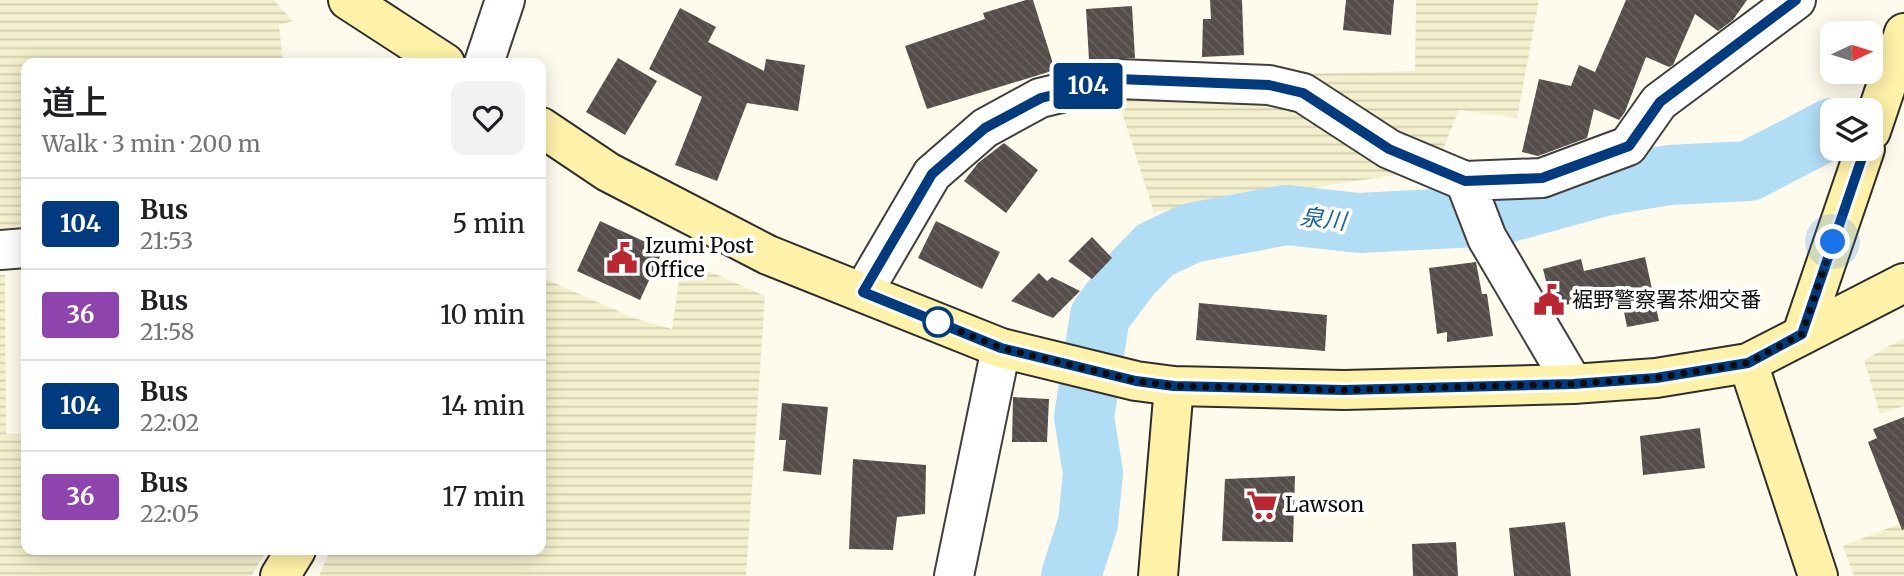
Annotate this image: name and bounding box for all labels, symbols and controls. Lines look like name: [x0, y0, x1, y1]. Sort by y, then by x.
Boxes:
north arrow: [1820, 21, 1883, 84]
map controls: [1820, 21, 1883, 161]
line badge: 104: [1048, 63, 1128, 109]
text: 104: [1068, 70, 1108, 101]
button: heart: [451, 81, 525, 155]
text: 道上: [42, 82, 108, 123]
button: layers: [1820, 98, 1883, 161]
text: Walk · 3 min · 200 m: [42, 129, 261, 158]
text: Bus: [140, 193, 188, 226]
water label: 泉川: [1299, 202, 1350, 236]
text: 5 min: [452, 207, 525, 240]
text: 104: [60, 208, 101, 239]
your location: [1815, 224, 1850, 259]
text: 21:53: [140, 226, 193, 255]
place label: Izumi Post Office: [645, 232, 754, 283]
public building icon: Izumi Post Office: [605, 241, 639, 275]
public building icon: 裾野警察署茶畑交番: [1532, 283, 1566, 317]
text: Bus: [140, 284, 188, 317]
place label: 裾野警察署茶畑交番: [1572, 286, 1761, 313]
text: 10 min: [440, 298, 525, 331]
text: 36: [66, 299, 95, 330]
unlabelled marker: [923, 307, 953, 337]
text: 21:58: [140, 317, 195, 346]
text: Bus: [140, 375, 188, 408]
text: 14 min: [441, 389, 525, 422]
text: 104: [60, 390, 101, 421]
text: 22:02: [140, 408, 200, 437]
text: Bus: [140, 466, 188, 499]
text: 17 min: [442, 480, 525, 513]
text: 36: [66, 481, 95, 512]
supermarket icon: Lawson: [1245, 488, 1279, 522]
place label: Lawson: [1285, 491, 1364, 518]
text: 22:05: [140, 499, 199, 528]

